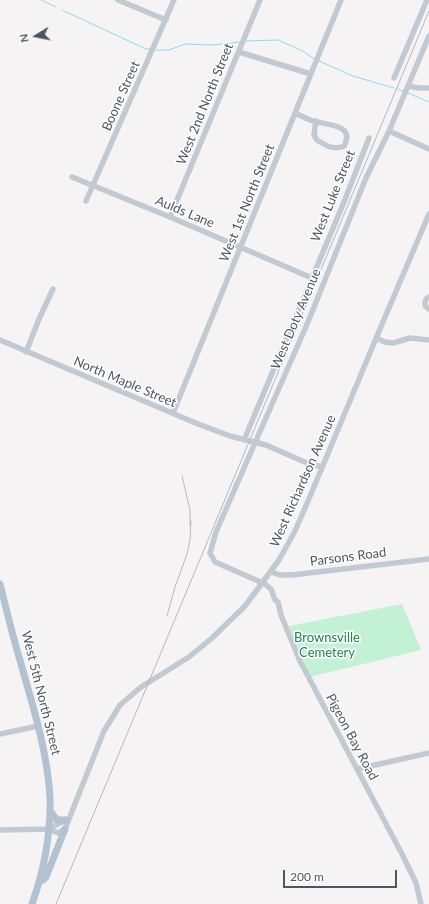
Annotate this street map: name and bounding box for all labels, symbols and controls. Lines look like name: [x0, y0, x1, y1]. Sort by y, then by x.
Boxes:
north arrow: [16, 16, 56, 56]
text: N: [17, 33, 31, 43]
street label: West 2nd North Street: [173, 41, 237, 167]
street label: Boone Street: [99, 59, 143, 133]
street label: West 1st North Street: [216, 142, 278, 264]
street label: West Luke Street: [308, 148, 358, 244]
street label: Aulds Lane: [153, 193, 217, 231]
street label: West Doty Avenue: [268, 266, 324, 372]
street label: North Maple Street: [71, 353, 179, 411]
street label: West Richardson Avenue: [267, 413, 339, 549]
street label: Parsons Road: [309, 545, 387, 569]
street label: West 5th North Street: [18, 629, 64, 757]
park label: Brownsville Cemetery: [294, 630, 360, 661]
street label: Pigeon Bay Road: [323, 691, 381, 783]
scale bar: [285, 862, 399, 888]
text: 200 m: [290, 869, 324, 884]

